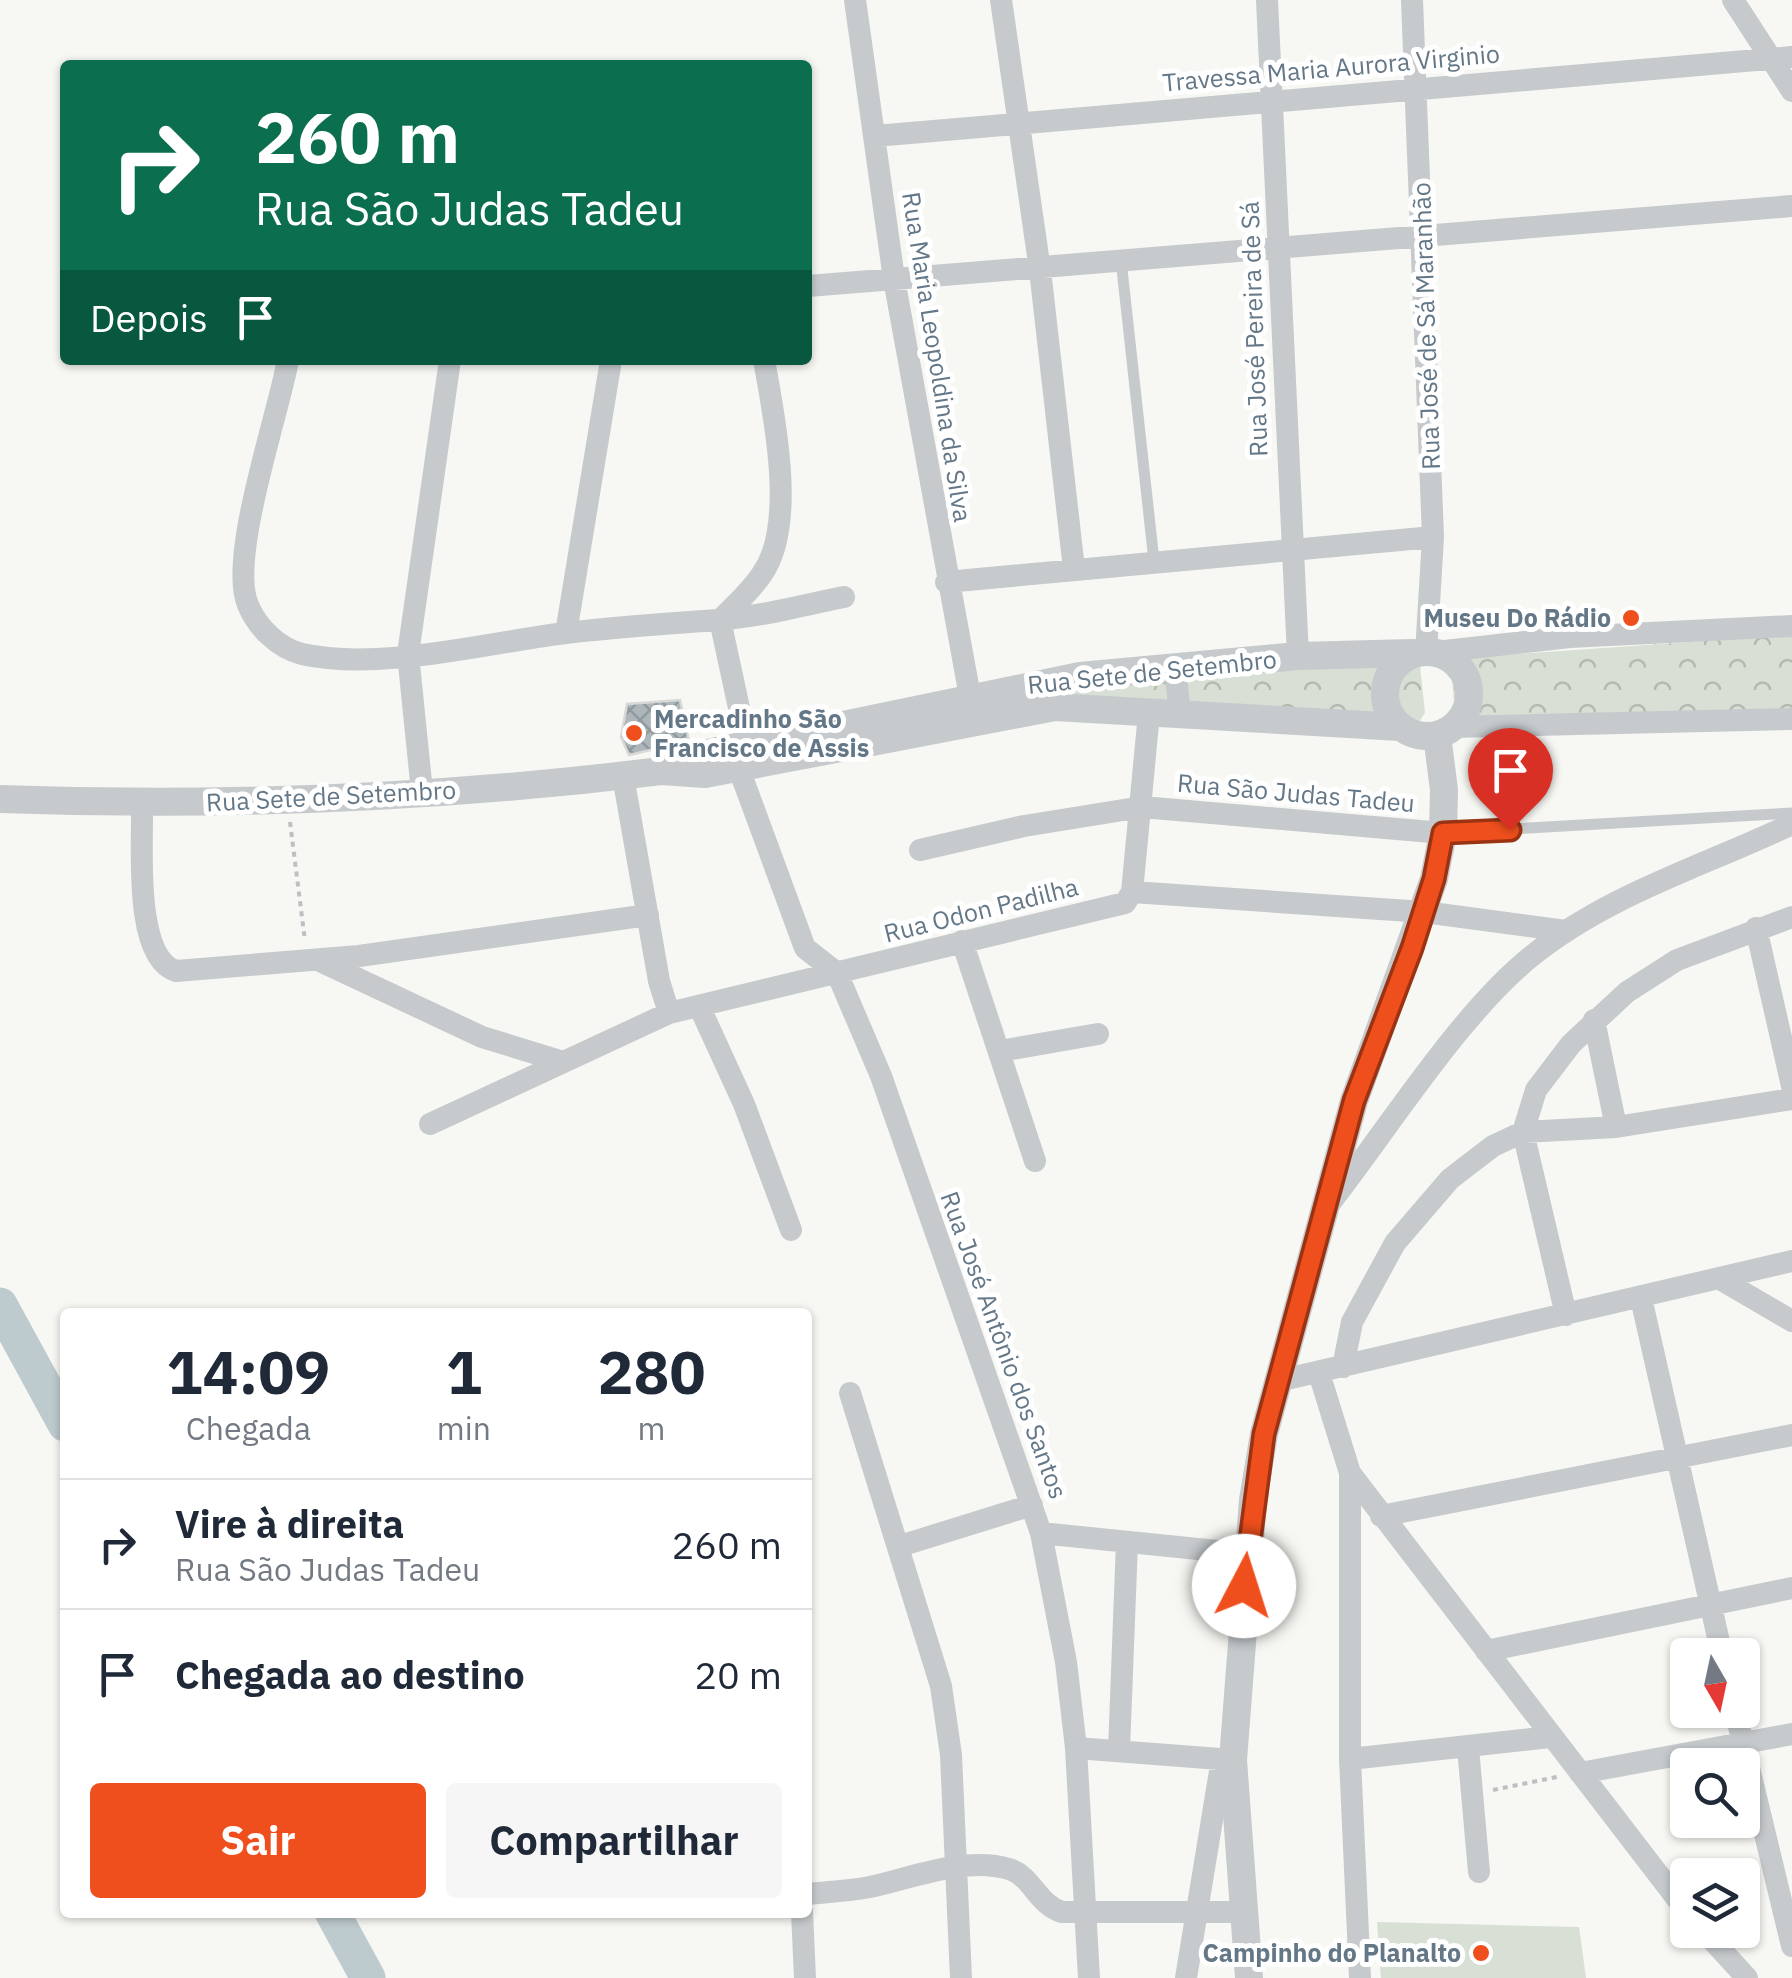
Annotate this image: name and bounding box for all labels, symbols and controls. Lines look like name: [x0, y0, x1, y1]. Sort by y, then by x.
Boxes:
street label: Travessa Maria Aurora Virginio: [1161, 36, 1501, 99]
text: 260 m: [255, 91, 460, 182]
icon: right: [90, 100, 220, 230]
text: Rua São Judas Tadeu: [255, 179, 684, 237]
street label: Rua José de Sá Maranhão: [1404, 182, 1447, 470]
street label: Rua Maria Leopoldina da Silva: [895, 190, 980, 524]
street label: Rua José Pereira de Sá: [1233, 201, 1274, 457]
icon: arrive: [228, 290, 283, 345]
text: Depois: [90, 293, 208, 342]
place label: Museu Do Rádio: [1423, 601, 1611, 634]
marker: Museu Do Rádio: [1620, 607, 1642, 629]
street label: Rua Sete de Setembro: [1026, 642, 1278, 701]
place label: Mercadinho São Francisco de Assis: [654, 702, 869, 764]
marker: Mercadinho São Francisco de Assis: [623, 722, 645, 744]
pin: [1468, 728, 1553, 831]
icon: arrive: [1483, 743, 1538, 798]
street label: Rua São Judas Tadeu: [1176, 766, 1416, 819]
street label: Rua Sete de Setembro: [205, 772, 457, 819]
street label: Rua Odon Padilha: [880, 869, 1081, 950]
street label: Rua José Antônio dos Santos: [933, 1187, 1076, 1503]
text: 14:09: [167, 1332, 330, 1411]
text: 1: [446, 1332, 482, 1411]
text: 280: [597, 1332, 705, 1411]
text: Chegada: [186, 1407, 311, 1449]
text: min: [437, 1407, 491, 1449]
text: m: [638, 1407, 665, 1449]
text: Vire à direita: [175, 1499, 404, 1548]
icon: right: [90, 1517, 145, 1572]
text: 260 m: [671, 1520, 782, 1569]
position arrow: [1192, 1534, 1296, 1638]
text: Rua São Judas Tadeu: [175, 1548, 480, 1590]
north arrow: [1670, 1638, 1760, 1728]
map controls: [1670, 1638, 1760, 1948]
icon: arrive: [90, 1647, 145, 1702]
text: Chegada ao destino: [175, 1650, 525, 1699]
text: 20 m: [694, 1650, 782, 1699]
button: search: [1670, 1748, 1760, 1838]
button: Sair: [90, 1783, 426, 1898]
button: Compartilhar: [446, 1783, 782, 1898]
button: layers: [1670, 1858, 1760, 1948]
place label: Campinho do Planalto: [1202, 1936, 1461, 1969]
marker: Campinho do Planalto: [1470, 1942, 1492, 1964]

